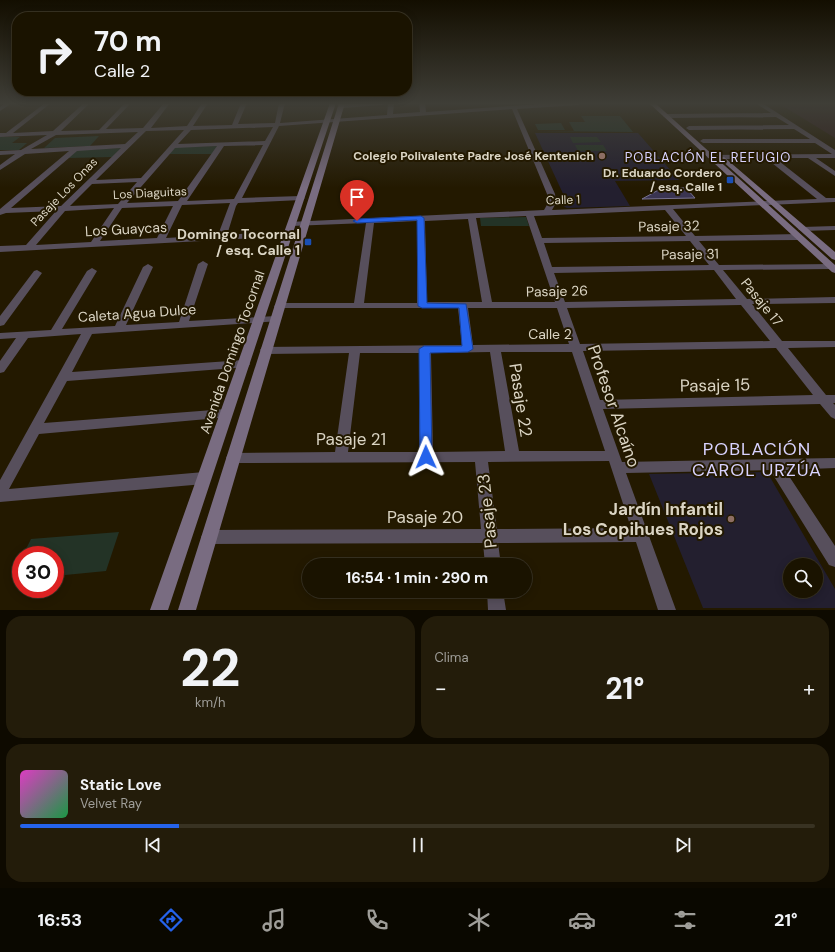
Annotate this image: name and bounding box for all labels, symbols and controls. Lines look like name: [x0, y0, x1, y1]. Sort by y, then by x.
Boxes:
text: 70 m: [94, 23, 162, 60]
icon: right: [28, 28, 80, 80]
text: Calle 2: [94, 59, 150, 83]
place label: Colegio Polivalente Padre José Kentenich: [353, 148, 594, 164]
district label: POBLACIÓN EL REFUGIO: [625, 149, 791, 166]
marker: Colegio Polivalente Padre José Kentenich: [597, 151, 607, 161]
street label: Pasaje Los Onas: [27, 154, 101, 230]
place label: Dr. Eduardo Cordero / esq. Calle 1: [603, 165, 722, 195]
marker: Dr. Eduardo Cordero / esq. Calle 1: [725, 175, 735, 185]
pin: [340, 180, 374, 221]
street label: Los Diaguitas: [113, 183, 187, 203]
icon: arrive: [346, 186, 368, 208]
street label: Calle 1: [546, 191, 580, 209]
street label: Pasaje 32: [638, 216, 700, 236]
street label: Los Guaycas: [85, 218, 167, 240]
place label: Domingo Tocornal / esq. Calle 1: [177, 225, 300, 259]
marker: Domingo Tocornal / esq. Calle 1: [303, 237, 313, 247]
street label: Pasaje 31: [661, 244, 719, 264]
street label: Avenida Domingo Tocornal: [196, 268, 268, 436]
street label: Pasaje 17: [737, 274, 787, 330]
street label: Pasaje 26: [526, 281, 588, 301]
street label: Caleta Agua Dulce: [77, 300, 197, 326]
street label: Calle 2: [528, 325, 572, 343]
street label: Profesor Alcaíno: [583, 342, 645, 470]
street label: Pasaje 22: [504, 362, 538, 438]
street label: Pasaje 15: [680, 373, 750, 397]
street label: Pasaje 21: [316, 428, 386, 450]
position arrow: [405, 436, 447, 478]
district label: POBLACIÓN CAROL URZÚA: [692, 437, 822, 482]
street label: Pasaje 23: [472, 473, 502, 549]
place label: Jardín Infantil Los Copihues Rojos: [563, 498, 723, 540]
street label: Pasaje 20: [387, 506, 463, 528]
marker: Jardín Infantil Los Copihues Rojos: [726, 514, 736, 524]
speed limit sign: 30: [12, 546, 64, 598]
map controls: [783, 558, 823, 598]
button: search: [783, 558, 823, 598]
text: 16:54 · 1 min · 290 m: [346, 568, 488, 588]
text: 22: [180, 634, 240, 702]
text: Clima: [435, 649, 469, 666]
text: 21°: [605, 669, 644, 708]
text: −: [435, 674, 447, 703]
text: +: [803, 674, 815, 703]
text: km/h: [195, 694, 226, 711]
text: Static Love: [80, 775, 161, 795]
text: Velvet Ray: [80, 795, 142, 812]
icon: previous: [142, 834, 164, 856]
icon: pause: [407, 834, 429, 856]
icon: next: [672, 834, 694, 856]
icon: directions: [157, 906, 185, 934]
icon: music: [260, 906, 288, 934]
icon: phone: [363, 906, 391, 934]
icon: climate: [465, 906, 493, 934]
icon: car: [568, 906, 596, 934]
icon: filters: [671, 906, 699, 934]
text: 16:53: [37, 908, 82, 932]
text: 21°: [774, 908, 798, 932]

